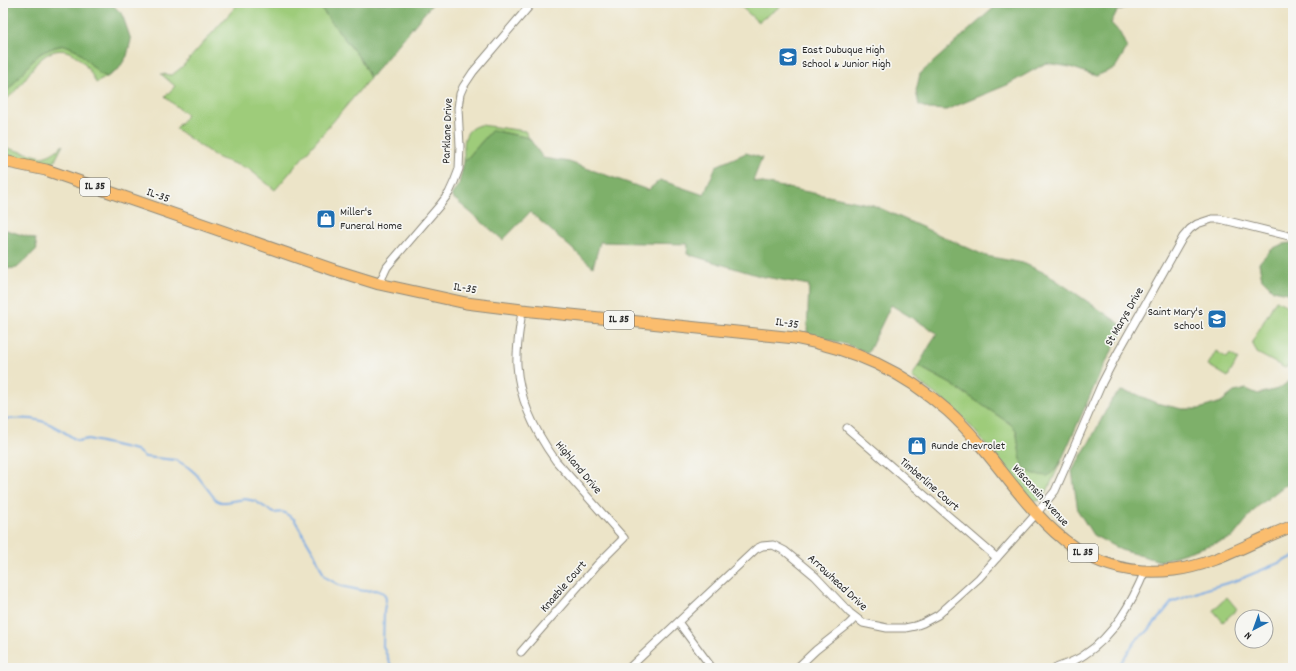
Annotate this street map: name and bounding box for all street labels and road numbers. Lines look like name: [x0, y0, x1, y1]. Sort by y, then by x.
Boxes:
street label: Parklane Drive: [438, 98, 458, 164]
road number: IL 35: [80, 178, 110, 196]
street label: IL-35: [144, 184, 172, 208]
street label: IL-35: [452, 279, 478, 299]
street label: St Marys Drive: [1101, 284, 1149, 350]
road number: IL 35: [604, 311, 634, 329]
street label: IL-35: [774, 314, 800, 334]
street label: Highland Drive: [551, 438, 605, 498]
street label: Timberline Court: [895, 454, 963, 516]
street label: Wisconsin Avenue: [1008, 461, 1072, 531]
road number: IL 35: [1068, 544, 1098, 562]
street label: Arrowhead Drive: [803, 551, 871, 615]
street label: Knaeble Court: [537, 557, 592, 617]

